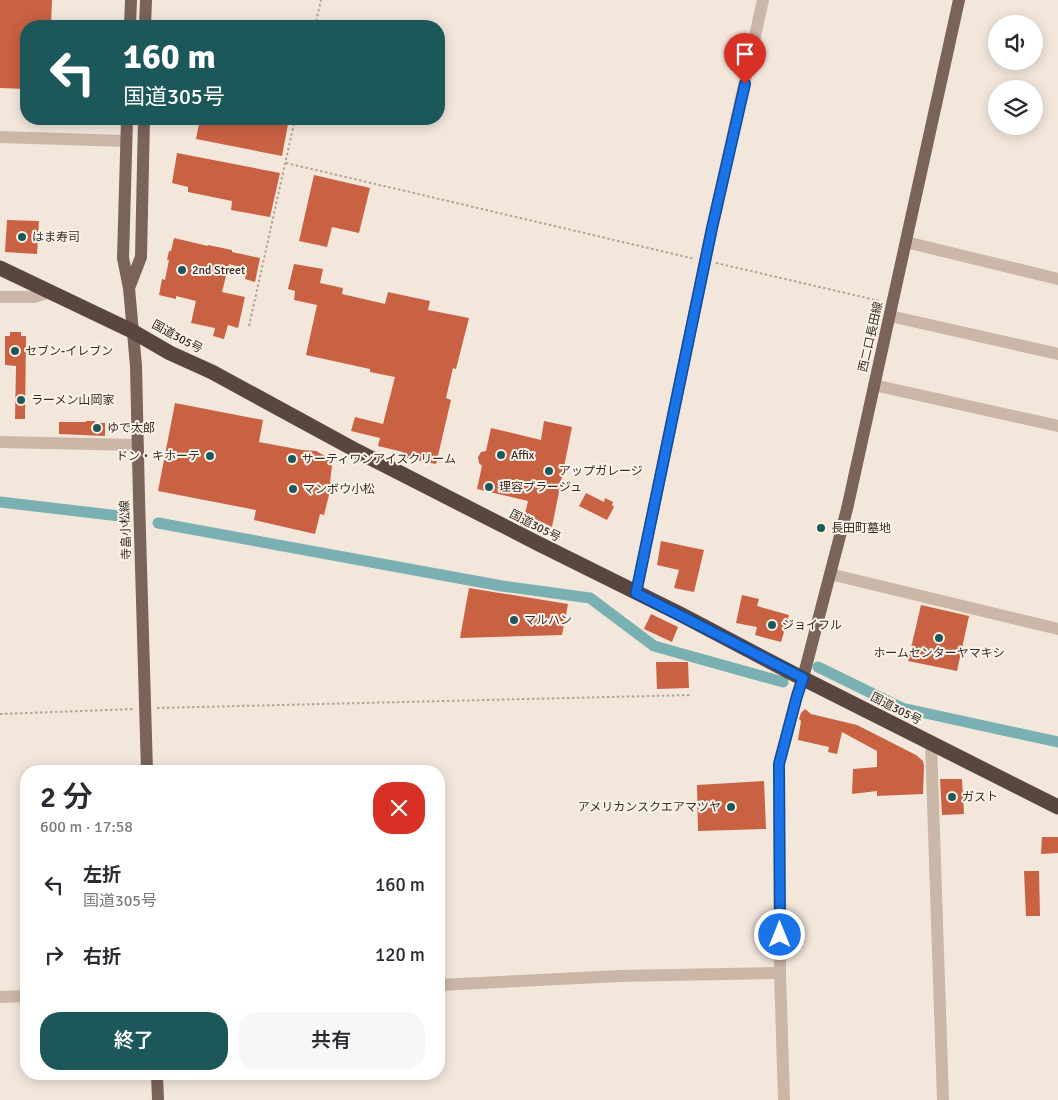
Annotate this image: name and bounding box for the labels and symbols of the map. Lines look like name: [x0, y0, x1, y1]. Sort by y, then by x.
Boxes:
pin: [724, 33, 766, 84]
place label: はま寿司: [32, 230, 80, 245]
marker: はま寿司: [16, 231, 28, 243]
place label: 2nd Street: [192, 263, 245, 278]
marker: 2nd Street: [176, 264, 188, 276]
street label: 西二口長田線: [856, 300, 886, 374]
street label: 国道305号: [149, 317, 205, 357]
place label: セブン-イレブン: [25, 344, 113, 359]
marker: セブン-イレブン: [9, 345, 21, 357]
place label: ラーメン山岡家: [31, 393, 115, 408]
marker: ラーメン山岡家: [15, 394, 27, 406]
place label: ゆで太郎: [107, 421, 155, 436]
marker: ゆで太郎: [91, 422, 103, 434]
place label: Affix: [511, 448, 535, 463]
place label: ドン・キホーテ: [116, 449, 200, 464]
marker: Affix: [495, 449, 507, 461]
marker: ドン・キホーテ: [204, 450, 216, 462]
place label: サーティワンアイスクリーム: [302, 452, 456, 467]
marker: サーティワンアイスクリーム: [286, 453, 298, 465]
place label: アップガレージ: [559, 464, 643, 479]
marker: アップガレージ: [543, 465, 555, 477]
place label: 理容プラージュ: [499, 480, 582, 495]
marker: 理容プラージュ: [483, 481, 495, 493]
place label: マンボウ小松: [303, 482, 375, 497]
marker: マンボウ小松: [287, 483, 299, 495]
street label: 寺畠小松線: [117, 500, 135, 560]
street label: 国道305号: [507, 507, 563, 545]
place label: 長田町墓地: [831, 521, 891, 536]
marker: 長田町墓地: [815, 522, 827, 534]
place label: マルハン: [524, 613, 572, 628]
marker: マルハン: [508, 614, 520, 626]
place label: ジョイフル: [782, 618, 842, 633]
marker: ジョイフル: [766, 619, 778, 631]
marker: ホームセンターヤマキシ: [933, 632, 945, 644]
place label: ホームセンターヤマキシ: [873, 646, 1005, 661]
street label: 国道305号: [868, 690, 924, 728]
place label: ガスト: [962, 790, 998, 805]
marker: ガスト: [946, 791, 958, 803]
place label: アメリカンスクエアマツヤ: [578, 800, 721, 815]
marker: アメリカンスクエアマツヤ: [725, 801, 737, 813]
position arrow: [753, 908, 805, 960]

